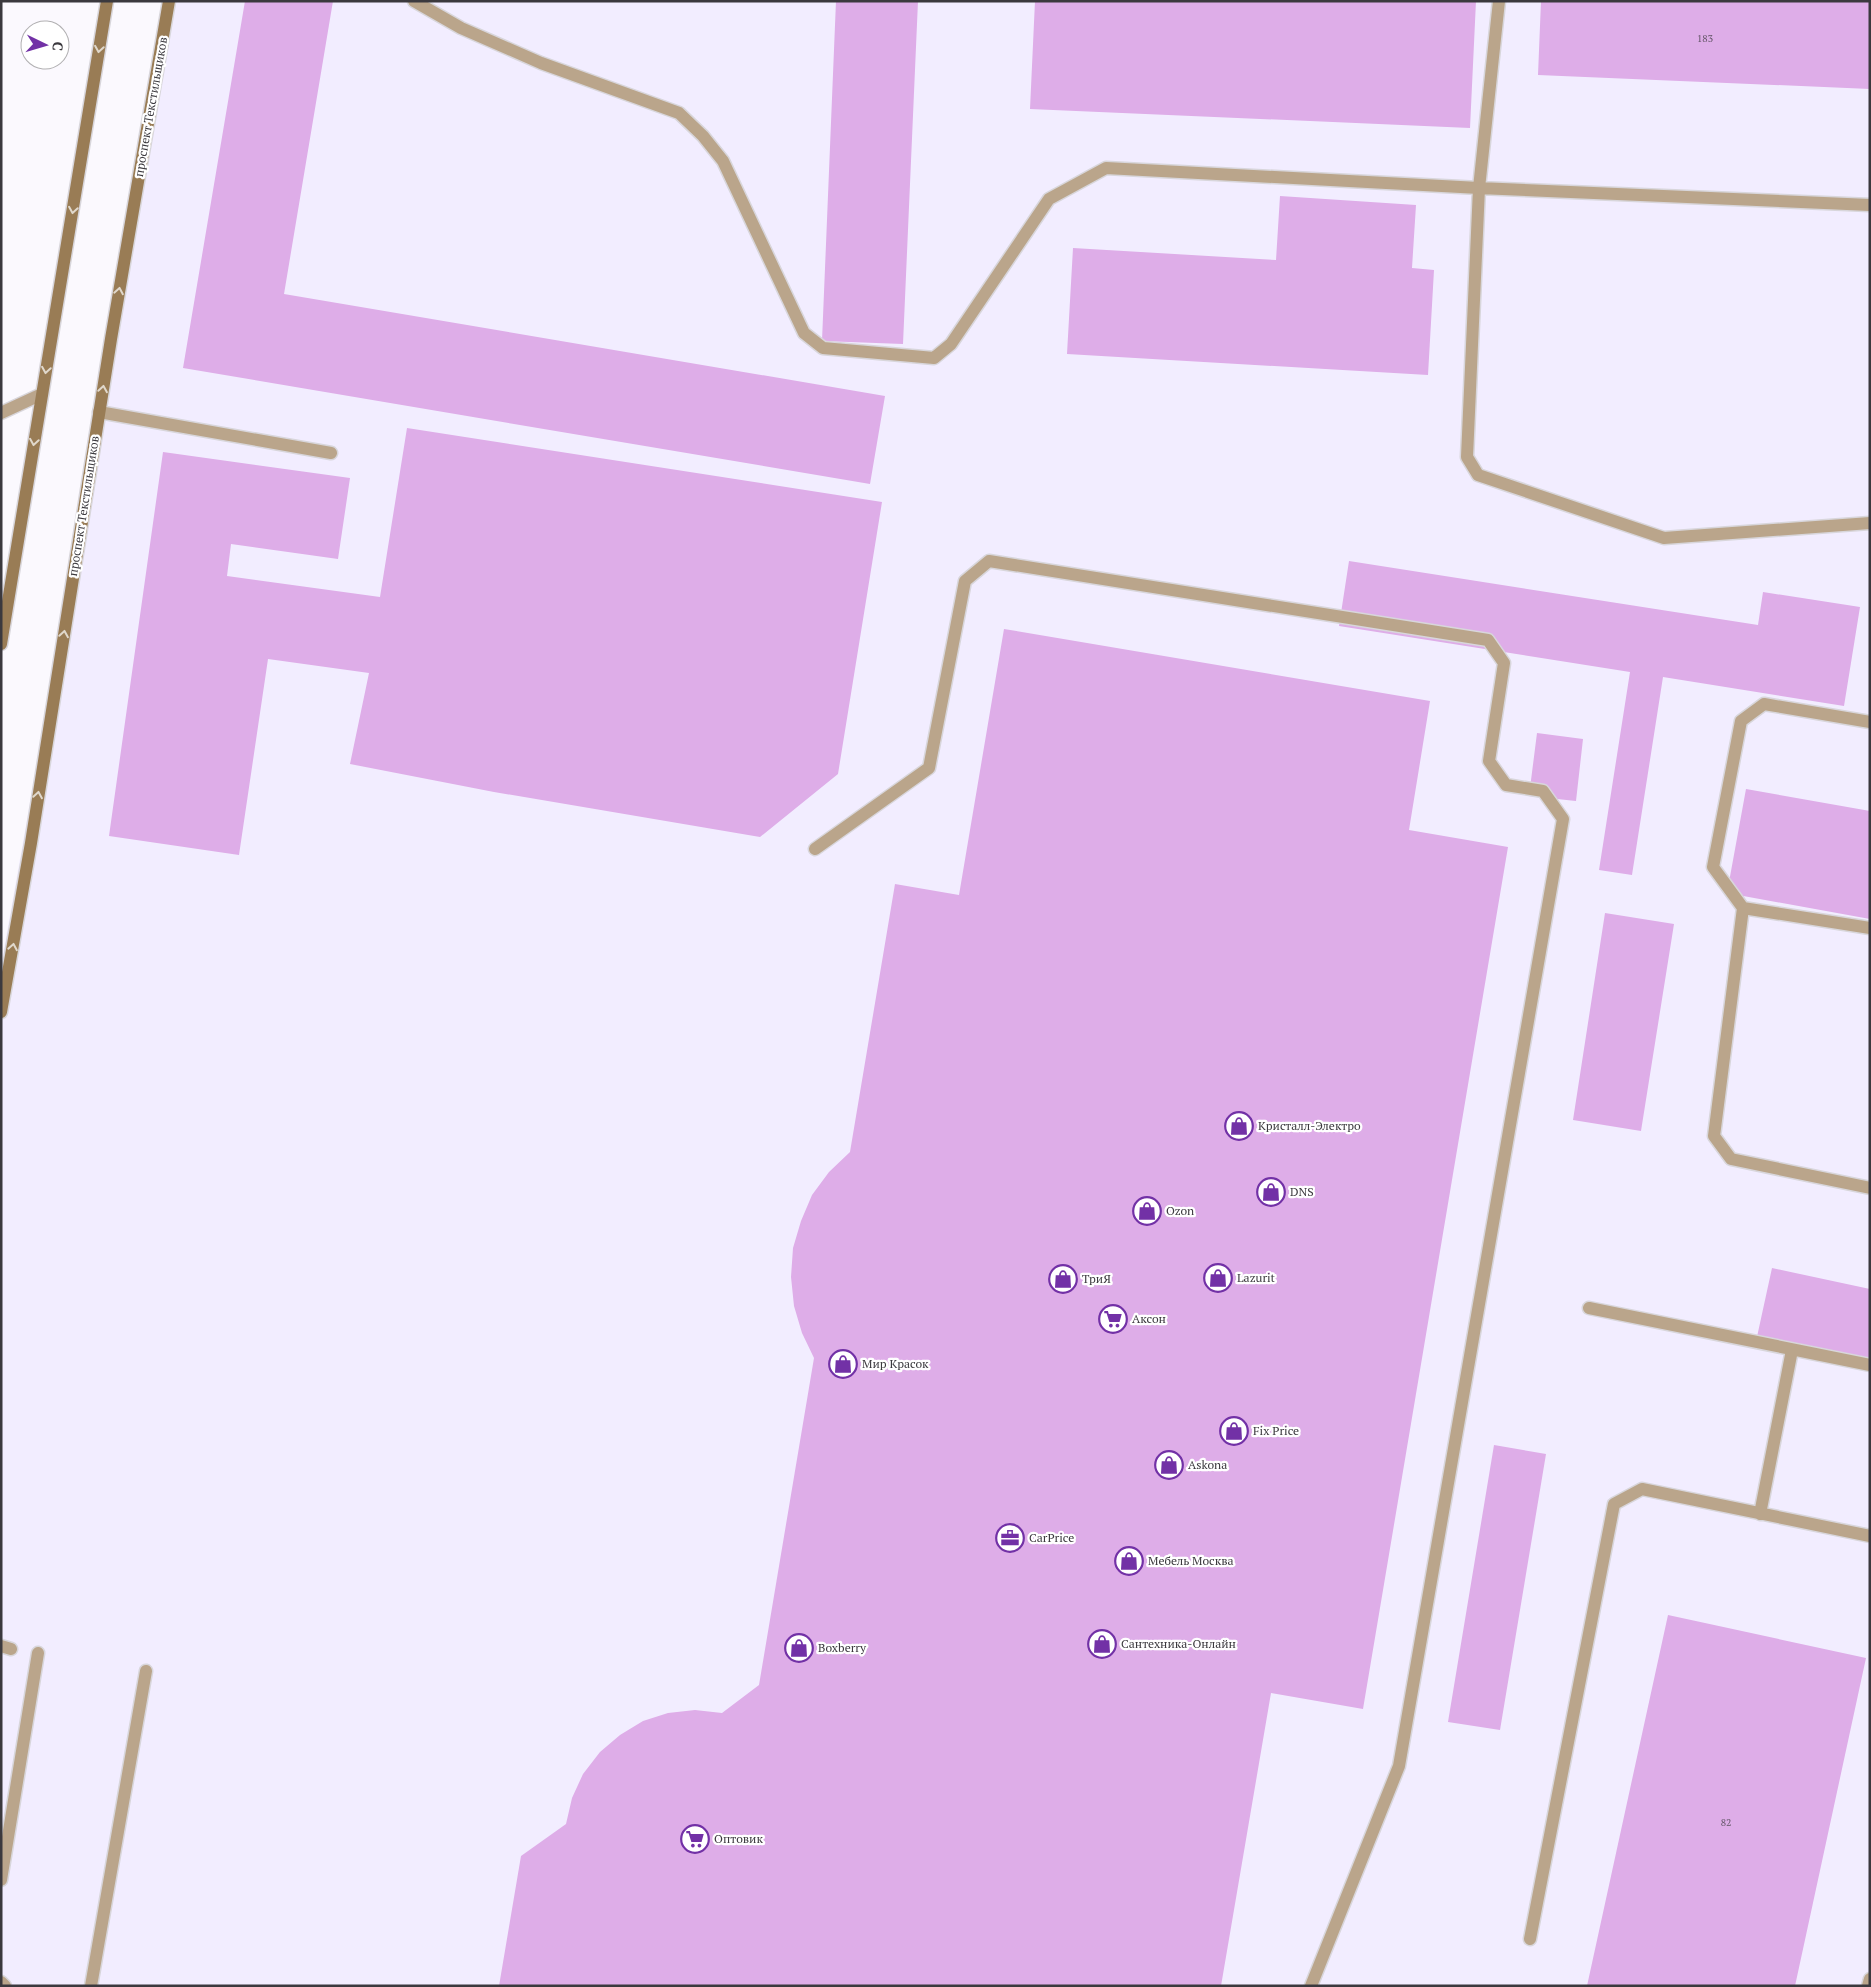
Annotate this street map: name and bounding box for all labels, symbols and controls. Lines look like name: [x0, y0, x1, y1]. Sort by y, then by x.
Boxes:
north arrow: [20, 20, 70, 70]
house number: 183: [1697, 32, 1713, 45]
street label: проспект Текстильщиков: [131, 36, 170, 178]
text: С: [49, 41, 68, 52]
one-way arrow: [95, 45, 105, 54]
one-way arrow: [68, 205, 78, 214]
one-way arrow: [114, 286, 124, 295]
one-way arrow: [42, 366, 52, 374]
one-way arrow: [97, 385, 107, 393]
street label: проспект Текстильщиков: [65, 435, 102, 577]
one-way arrow: [30, 438, 40, 446]
one-way arrow: [58, 630, 68, 638]
one-way arrow: [33, 790, 43, 799]
one-way arrow: [7, 942, 17, 951]
shop icon: Кристалл-Электро: [1224, 1111, 1254, 1141]
place label: Кристалл-Электро: [1258, 1118, 1361, 1133]
shop icon: DNS: [1256, 1177, 1286, 1207]
place label: DNS: [1290, 1184, 1314, 1199]
shop icon: Ozon: [1132, 1196, 1162, 1226]
place label: Ozon: [1166, 1203, 1194, 1218]
shop icon: Lazurit: [1203, 1263, 1233, 1293]
shop icon: ТриЯ: [1048, 1264, 1078, 1294]
place label: Lazurit: [1237, 1270, 1276, 1285]
place label: ТриЯ: [1082, 1271, 1111, 1286]
supermarket icon: Аксон: [1098, 1304, 1128, 1334]
place label: Аксон: [1132, 1311, 1166, 1326]
shop icon: Мир Красок: [828, 1349, 858, 1379]
place label: Мир Красок: [862, 1356, 929, 1371]
shop icon: Fix Price: [1219, 1416, 1249, 1446]
place label: Fix Price: [1253, 1423, 1299, 1438]
shop icon: Askona: [1154, 1450, 1184, 1480]
place label: Askona: [1188, 1457, 1227, 1472]
office icon: CarPrice: [995, 1523, 1025, 1553]
place label: CarPrice: [1029, 1530, 1074, 1545]
shop icon: Мебель Москва: [1114, 1546, 1144, 1576]
place label: Мебель Москва: [1148, 1553, 1234, 1568]
shop icon: Сантехника-Онлайн: [1087, 1629, 1117, 1659]
shop icon: Boxberry: [784, 1633, 814, 1663]
place label: Сантехника-Онлайн: [1121, 1636, 1236, 1651]
place label: Boxberry: [818, 1640, 867, 1655]
house number: 82: [1721, 1816, 1731, 1829]
supermarket icon: Оптовик: [680, 1824, 710, 1854]
place label: Оптовик: [714, 1831, 763, 1846]

